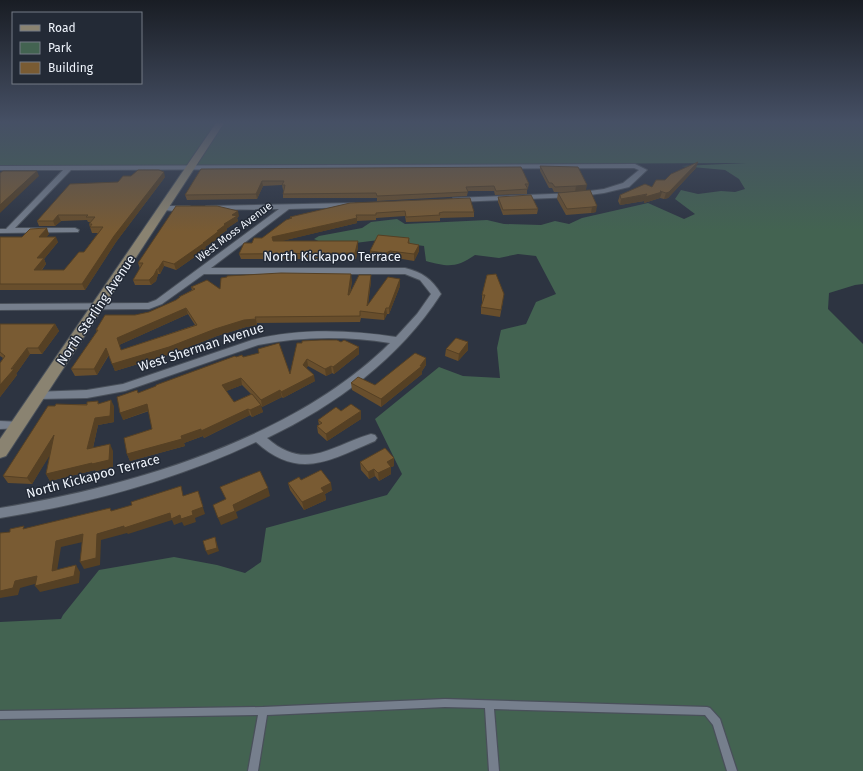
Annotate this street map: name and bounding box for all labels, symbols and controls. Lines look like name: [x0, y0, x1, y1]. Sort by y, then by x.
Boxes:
legend: [12, 12, 142, 84]
text: Road: [48, 21, 76, 35]
text: Park: [48, 41, 72, 55]
text: Building: [48, 61, 94, 75]
street label: West Moss Avenue: [194, 199, 274, 265]
street label: North Kickapoo Terrace: [263, 249, 401, 264]
street label: North Sterling Avenue: [54, 252, 138, 368]
street label: West Sherman Avenue: [136, 320, 266, 374]
street label: North Kickapoo Terrace: [25, 451, 161, 501]

